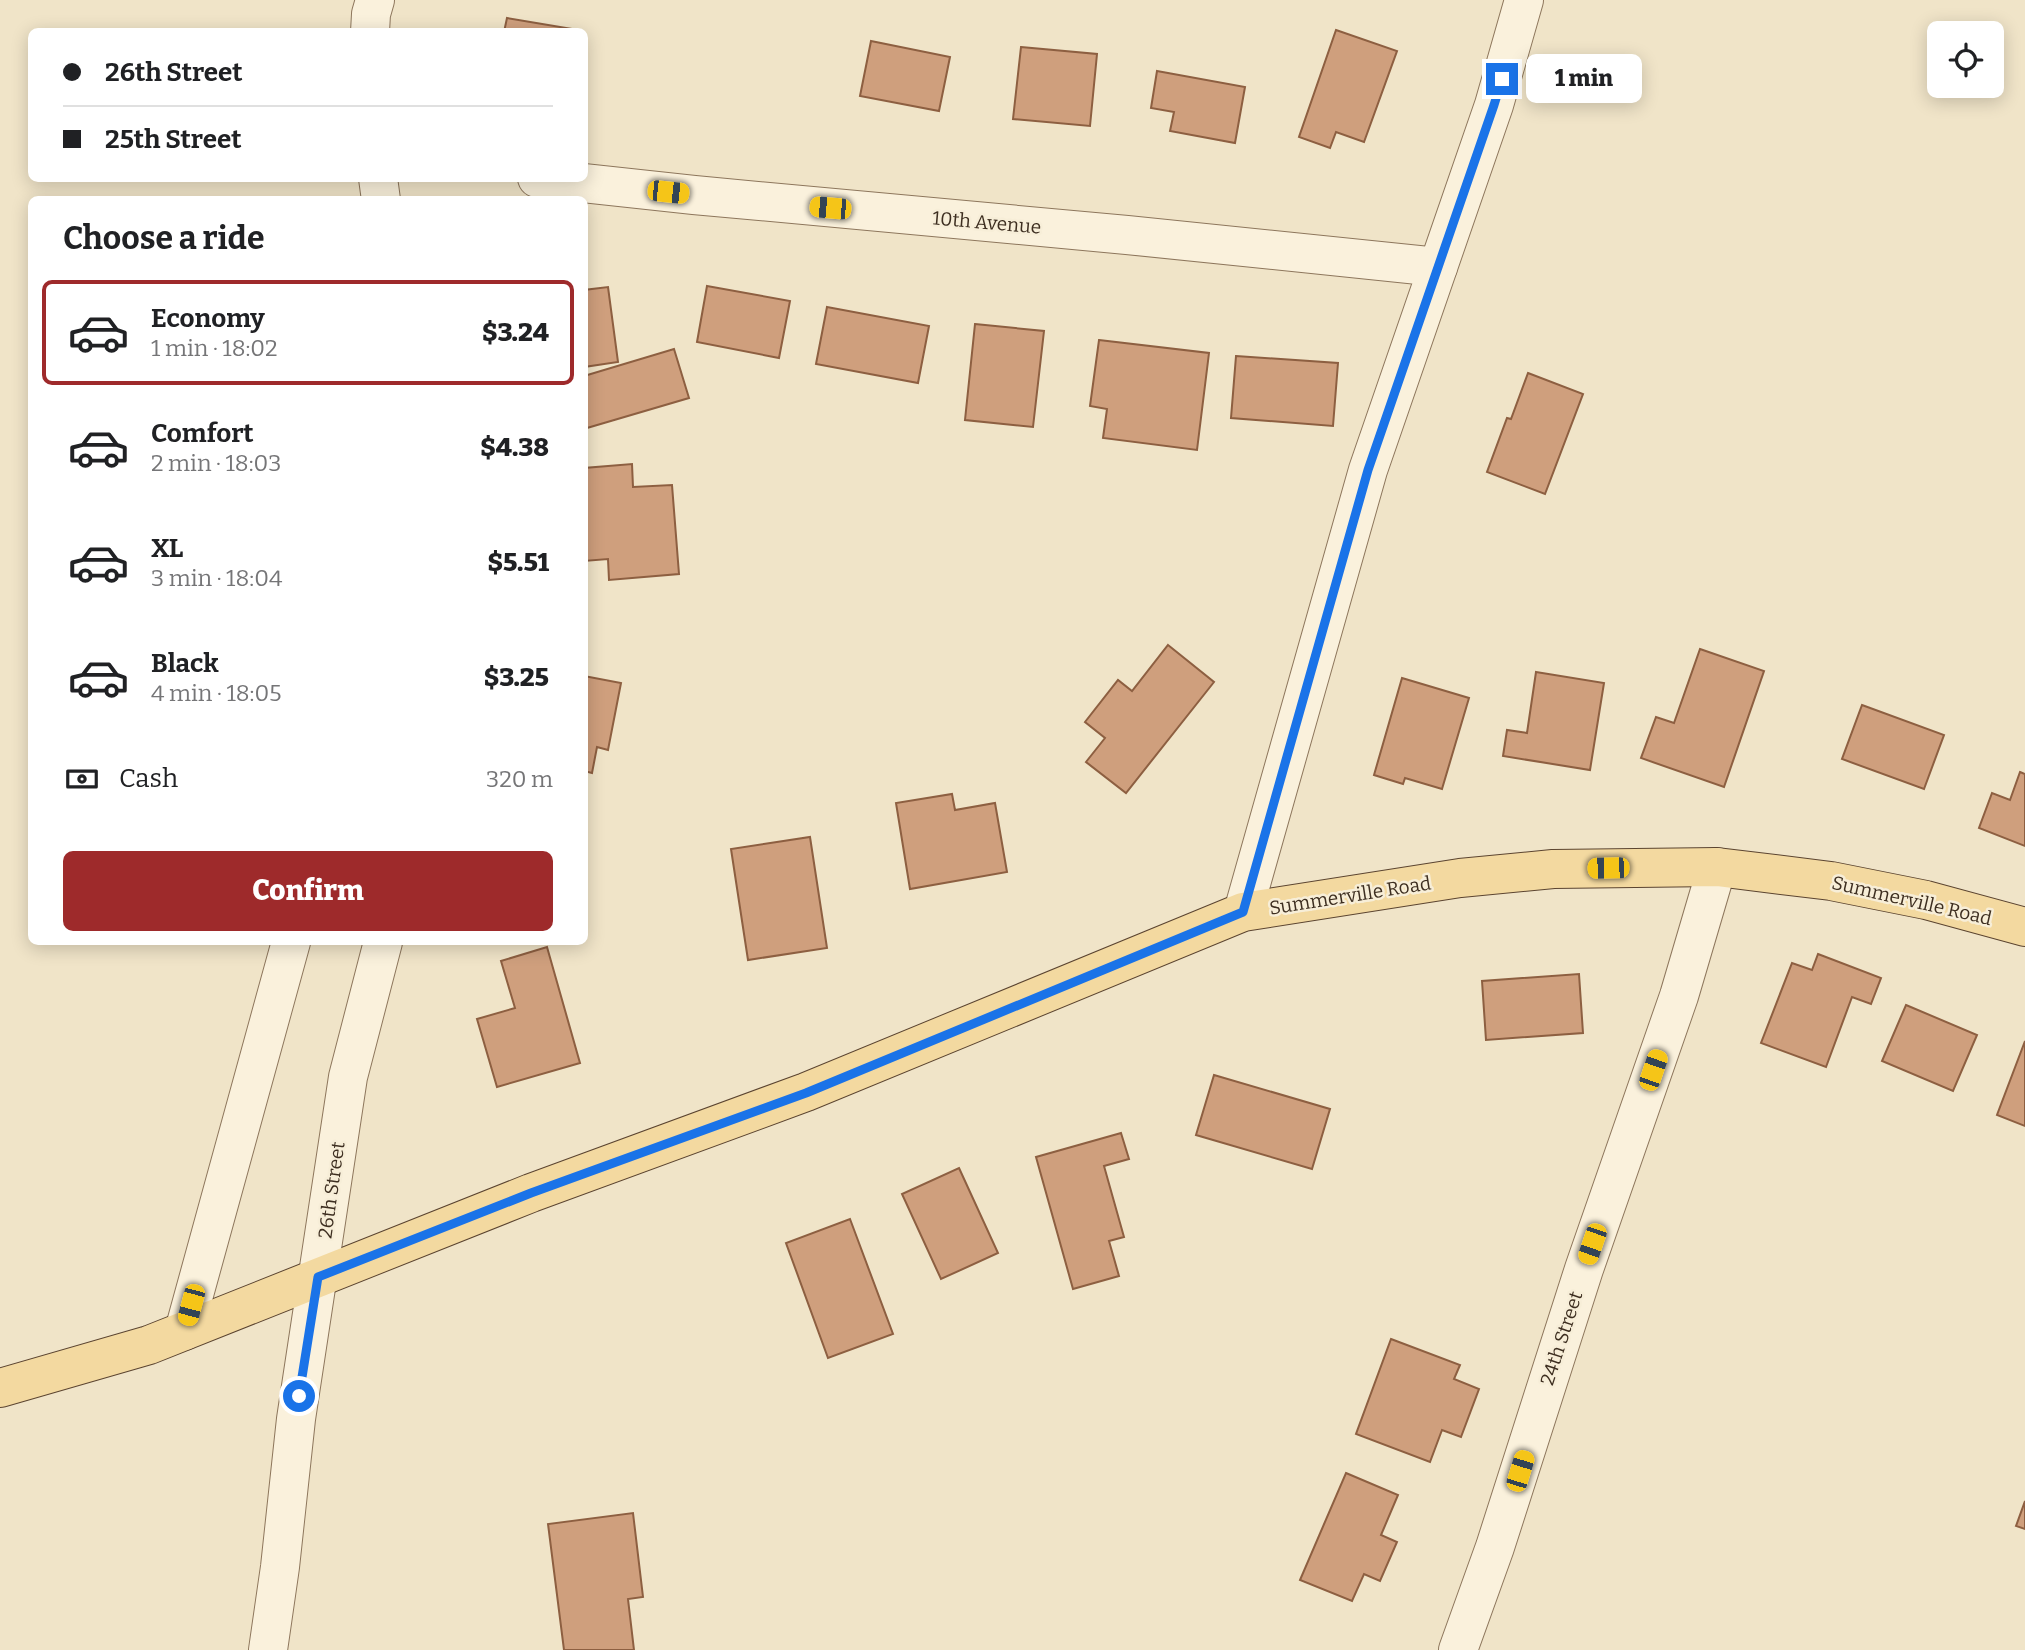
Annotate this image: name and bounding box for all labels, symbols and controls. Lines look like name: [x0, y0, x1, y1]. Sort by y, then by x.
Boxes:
map controls: [1927, 21, 2004, 98]
button: locate: [1927, 21, 2004, 98]
callout: 1 min: [1526, 55, 1642, 104]
text: 26th Street: [105, 57, 243, 88]
route end: [1486, 63, 1518, 95]
text: 1 min: [1555, 64, 1613, 92]
text: 25th Street: [105, 124, 241, 155]
car: [647, 179, 690, 205]
car: [809, 196, 852, 220]
street label: 10th Avenue: [932, 206, 1042, 239]
text: Choose a ride: [63, 219, 264, 257]
icon: car: [67, 301, 130, 364]
text: Economy: [151, 303, 265, 334]
text: $3.24: [482, 317, 549, 348]
text: 1 min · 18:02: [151, 334, 278, 362]
icon: car: [67, 416, 130, 479]
text: Comfort: [151, 418, 254, 449]
text: $4.38: [480, 432, 549, 463]
text: 2 min · 18:03: [151, 449, 281, 477]
icon: car: [67, 531, 130, 594]
text: XL: [151, 533, 183, 564]
text: $5.51: [488, 547, 549, 578]
text: 3 min · 18:04: [151, 564, 282, 592]
icon: car: [67, 646, 130, 709]
text: Black: [151, 648, 219, 679]
text: $3.25: [484, 662, 549, 693]
text: 4 min · 18:05: [151, 679, 281, 707]
icon: cash: [63, 760, 101, 798]
text: Cash: [119, 763, 178, 794]
text: 320 m: [486, 765, 553, 793]
button: Confirm: [63, 851, 553, 931]
car: [1587, 857, 1630, 879]
street label: Summerville Road: [1268, 871, 1433, 920]
street label: Summerville Road: [1830, 871, 1994, 930]
car: [1637, 1047, 1670, 1093]
street label: 26th Street: [313, 1140, 350, 1240]
car: [1576, 1221, 1609, 1267]
car: [176, 1282, 207, 1328]
street label: 24th Street: [1535, 1288, 1587, 1388]
route start: [283, 1380, 315, 1412]
car: [1504, 1448, 1537, 1494]

